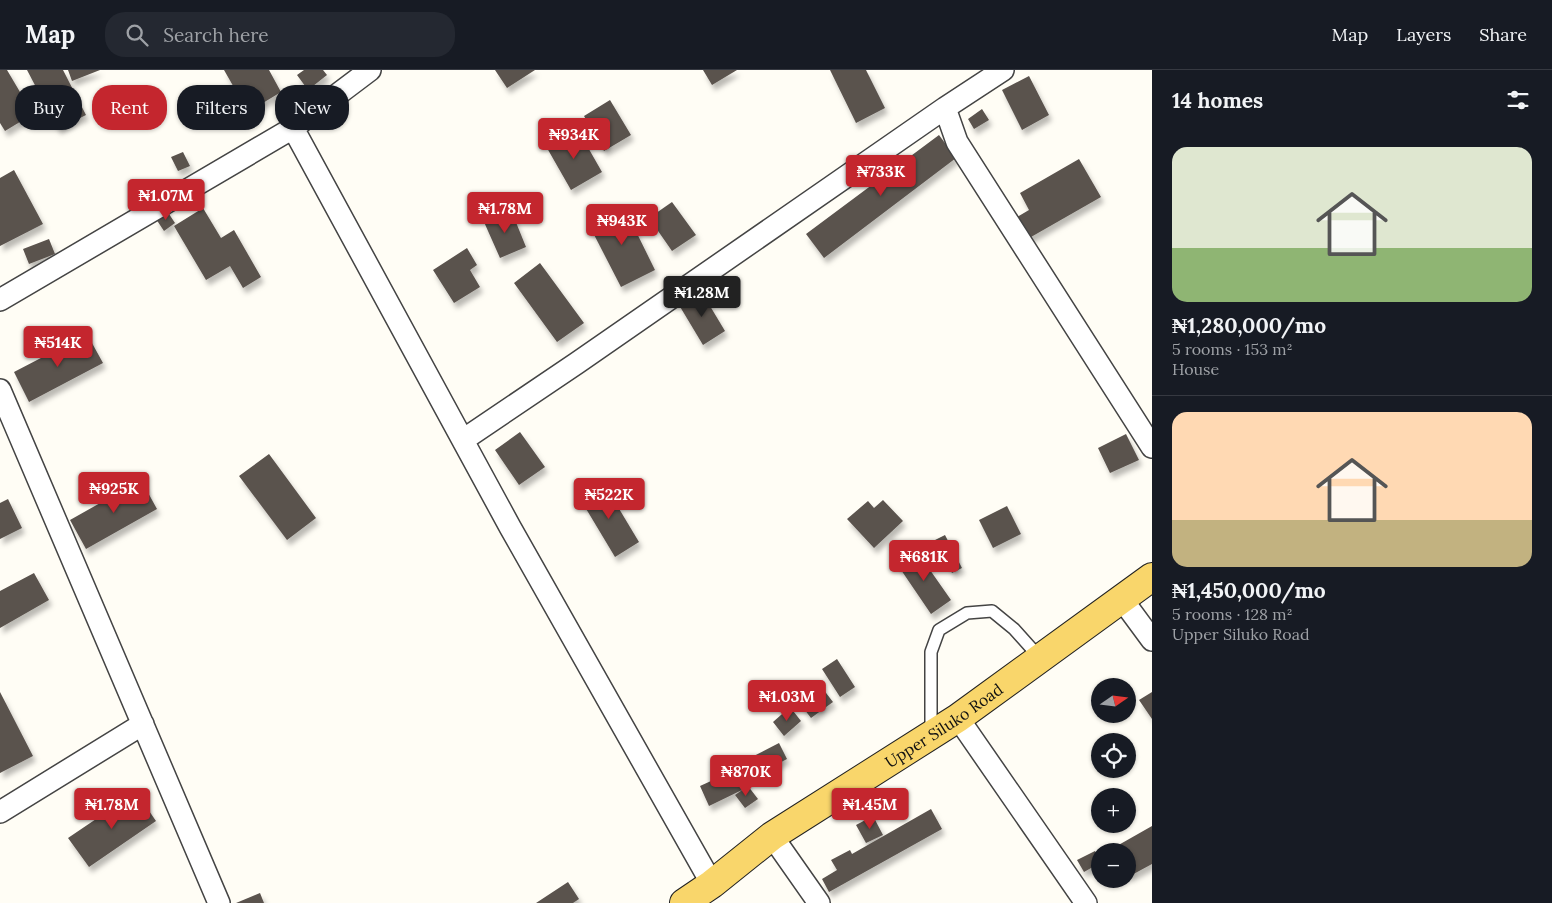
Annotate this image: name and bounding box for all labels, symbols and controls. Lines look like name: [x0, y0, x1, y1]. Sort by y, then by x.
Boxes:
search box: [105, 12, 455, 57]
text: Map: [25, 19, 75, 50]
icon: search: [123, 21, 151, 49]
text: Search here: [163, 23, 269, 47]
text: Map: [1332, 23, 1368, 46]
text: Layers: [1396, 23, 1451, 46]
text: Share: [1479, 23, 1527, 46]
chip: Buy: [15, 85, 82, 130]
chip: Rent: [92, 85, 167, 130]
chip: Filters: [177, 85, 265, 130]
chip: New: [275, 85, 349, 130]
icon: filters: [1504, 86, 1532, 114]
text: 14 homes: [1172, 87, 1263, 114]
pin: ₦934K: [539, 118, 609, 160]
text: ₦934K: [549, 124, 599, 144]
pin: ₦733K: [846, 154, 916, 197]
text: ₦733K: [857, 161, 905, 181]
pin: ₦1.07M: [125, 178, 207, 221]
icon: home: [1307, 179, 1397, 269]
text: ₦1.07M: [139, 185, 193, 205]
pin: ₦1.78M: [464, 191, 546, 234]
text: ₦1.78M: [478, 198, 532, 218]
pin: ₦943K: [587, 204, 657, 246]
text: ₦943K: [597, 210, 647, 230]
pin: ₦1.28M: [661, 276, 743, 318]
text: ₦1.28M: [674, 282, 730, 302]
text: ₦1,280,000/mo: [1172, 312, 1326, 339]
pin: ₦514K: [23, 326, 93, 368]
text: ₦514K: [35, 332, 81, 352]
text: 5 rooms · 153 m²: [1172, 339, 1293, 359]
text: House: [1172, 359, 1219, 379]
icon: home: [1307, 445, 1397, 535]
pin: ₦925K: [79, 472, 149, 514]
text: ₦925K: [89, 478, 139, 498]
pin: ₦522K: [574, 478, 644, 520]
text: ₦522K: [585, 484, 633, 504]
pin: ₦681K: [889, 540, 959, 582]
text: ₦681K: [900, 546, 948, 566]
text: ₦1,450,000/mo: [1172, 577, 1326, 604]
text: 5 rooms · 128 m²: [1172, 604, 1293, 624]
text: Upper Siluko Road: [1172, 624, 1310, 644]
north arrow: [1091, 678, 1136, 722]
map controls: [1091, 678, 1136, 888]
street label: Upper Siluko Road: [881, 679, 1007, 772]
pin: ₦1.03M: [746, 680, 828, 722]
text: ₦1.03M: [759, 686, 815, 706]
button: locate: [1091, 733, 1136, 778]
pin: ₦870K: [711, 754, 781, 797]
text: ₦870K: [721, 761, 771, 781]
pin: ₦1.78M: [71, 788, 153, 830]
pin: ₦1.45M: [829, 788, 911, 830]
button: +: [1091, 788, 1136, 833]
text: ₦1.78M: [85, 794, 139, 814]
text: ₦1.45M: [843, 794, 897, 814]
button: −: [1091, 843, 1136, 888]

